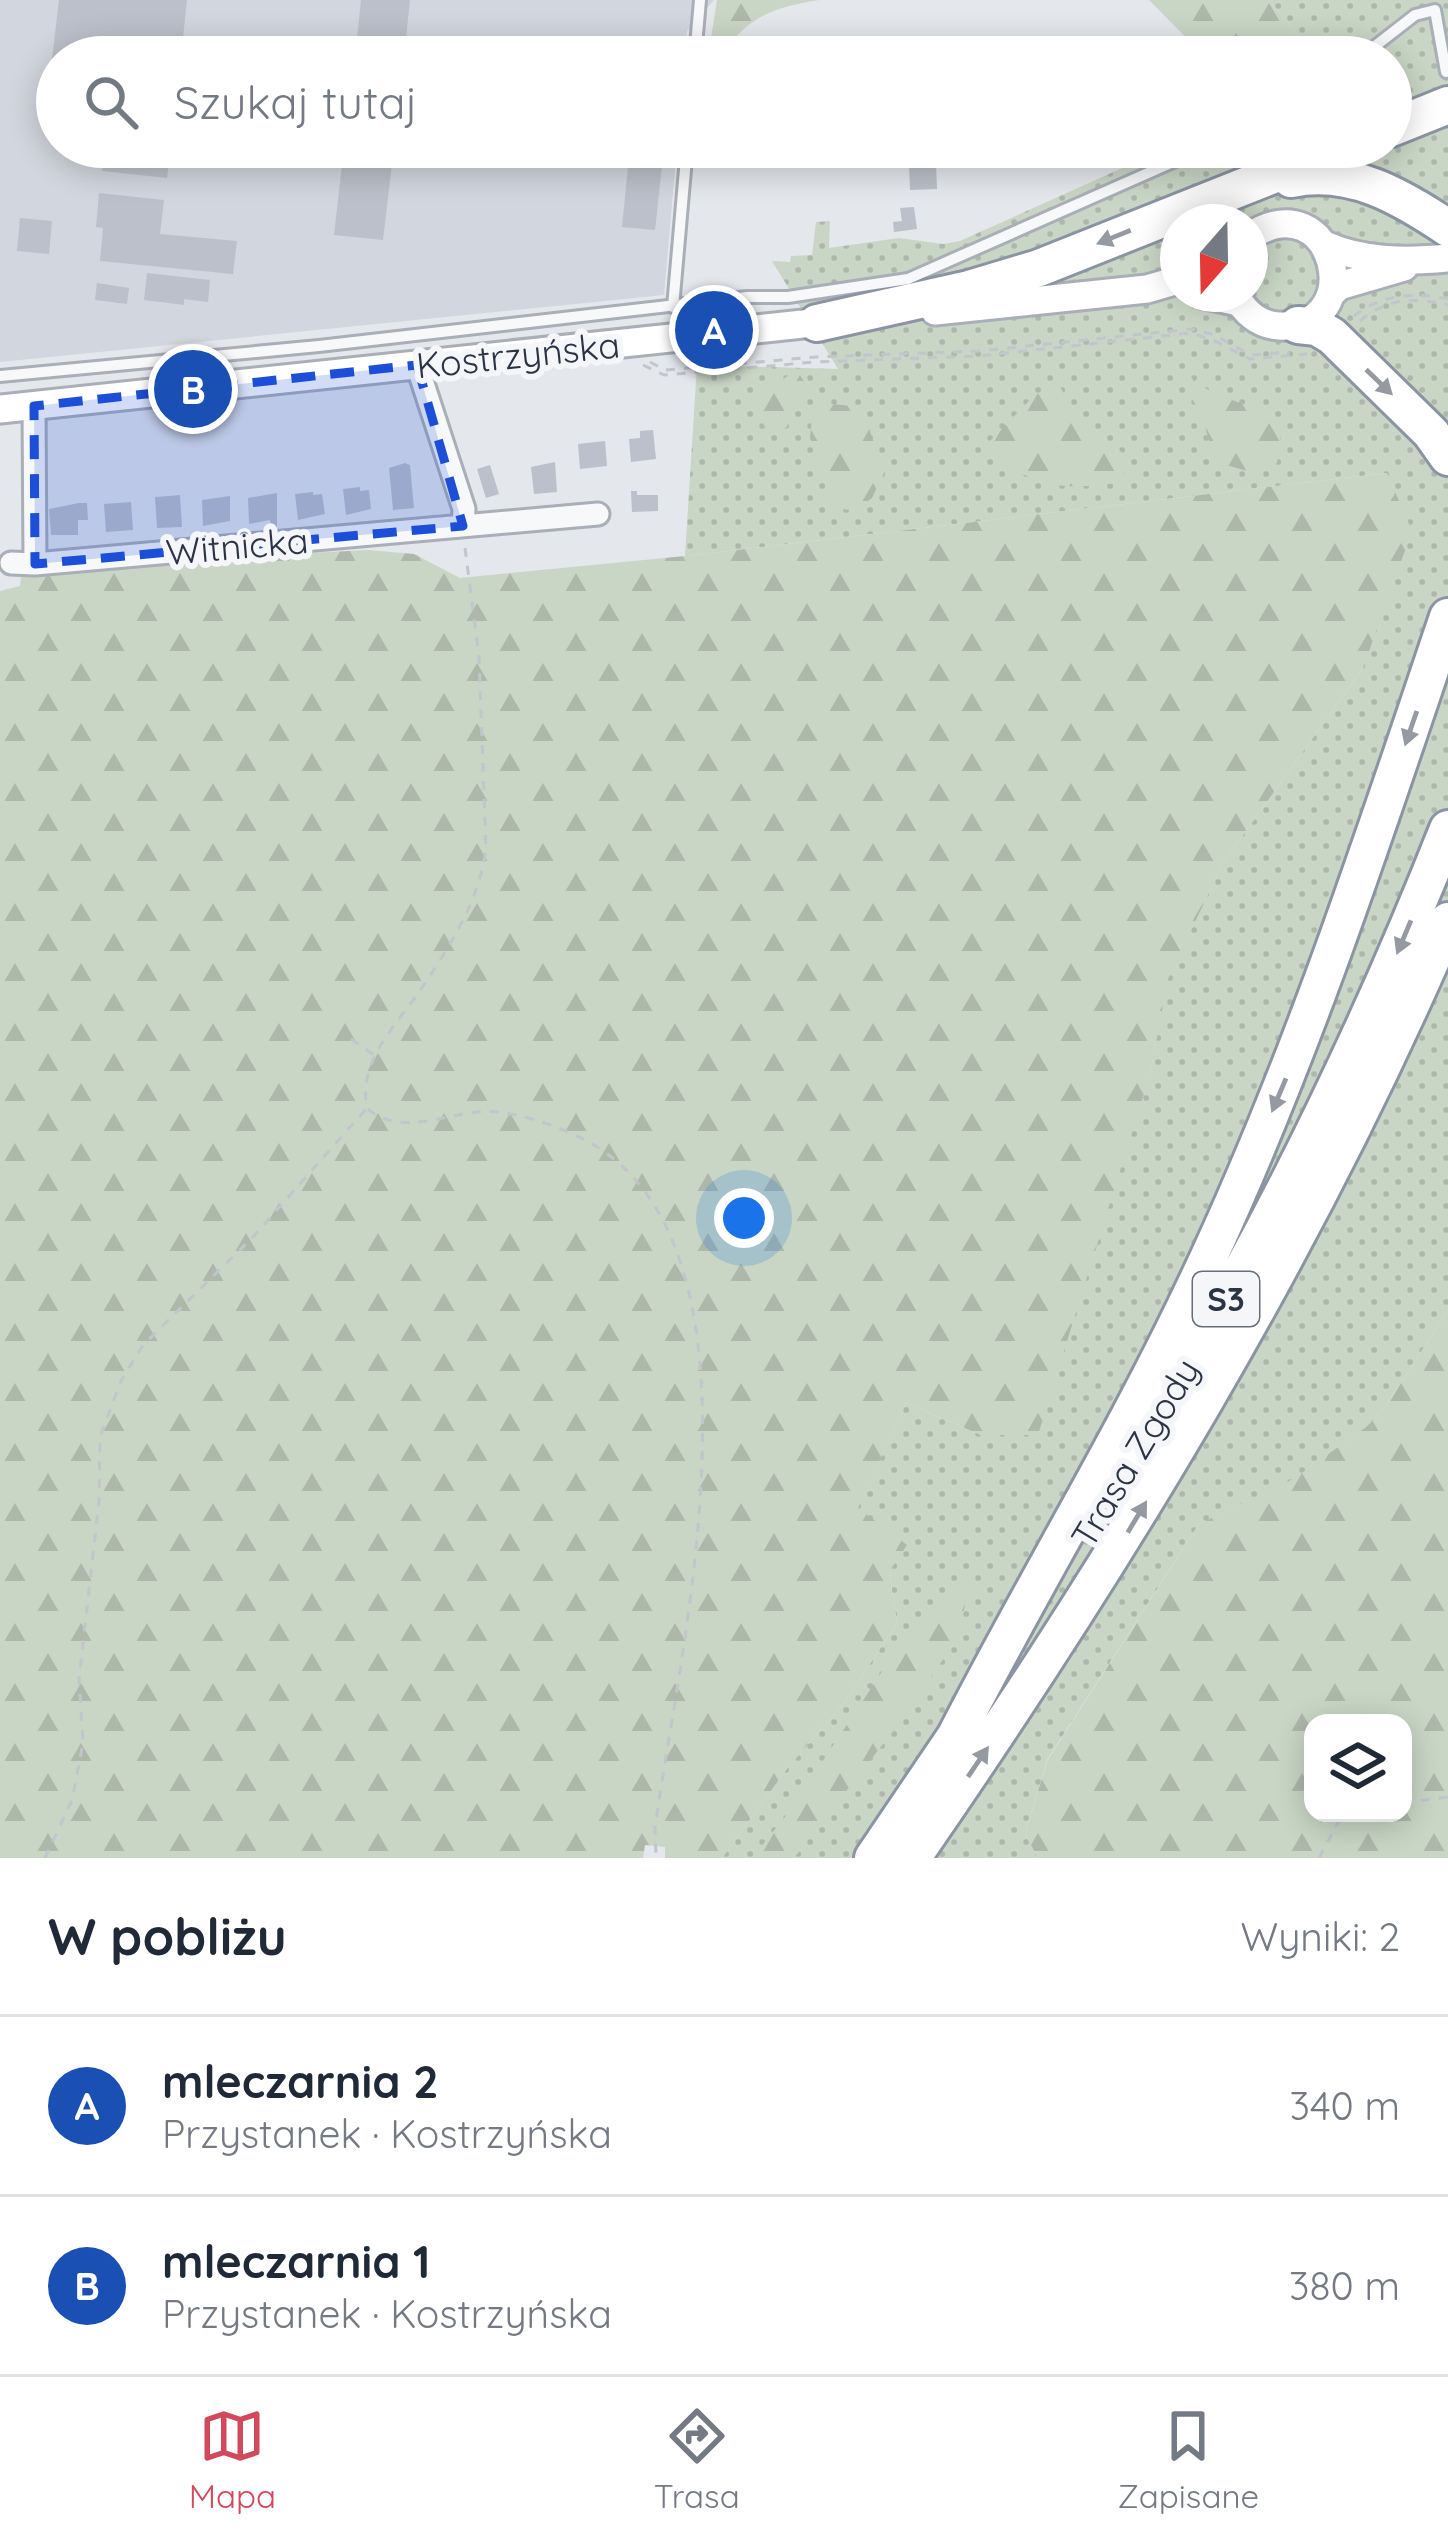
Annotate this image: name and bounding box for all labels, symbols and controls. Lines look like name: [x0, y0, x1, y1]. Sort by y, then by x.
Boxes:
search box: [36, 36, 1412, 168]
icon: search: [78, 69, 144, 135]
text: Szukaj tutaj: [174, 74, 418, 130]
north arrow: [1160, 204, 1268, 312]
one-way arrow: [1096, 228, 1132, 247]
pin: A: [675, 285, 753, 375]
street label: Kostrzyńska: [414, 321, 622, 388]
pin: B: [154, 344, 232, 434]
one-way arrow: [1365, 368, 1393, 396]
street label: Witnicka: [164, 517, 310, 574]
one-way arrow: [1400, 710, 1419, 747]
one-way arrow: [1394, 920, 1413, 956]
one-way arrow: [1269, 1077, 1289, 1112]
your location: [714, 1188, 774, 1248]
road number: S3: [1193, 1272, 1259, 1326]
street label: Trasa Zgody: [1061, 1350, 1209, 1555]
one-way arrow: [1126, 1500, 1147, 1534]
map controls: [1304, 1714, 1412, 1822]
button: layers: [1304, 1714, 1412, 1822]
one-way arrow: [967, 1745, 989, 1778]
text: W pobliżu: [48, 1904, 287, 1968]
text: Wyniki: 2: [1241, 1912, 1400, 1961]
text: mleczarnia 2: [162, 2053, 439, 2109]
text: A: [75, 2081, 99, 2130]
text: 340 m: [1290, 2081, 1400, 2130]
text: Przystanek · Kostrzyńska: [162, 2109, 612, 2158]
text: mleczarnia 1: [162, 2233, 431, 2289]
text: B: [74, 2261, 100, 2310]
text: 380 m: [1289, 2261, 1400, 2310]
text: Przystanek · Kostrzyńska: [162, 2289, 612, 2338]
tab: Mapa: [189, 2403, 276, 2516]
tab: Trasa: [654, 2403, 740, 2516]
tab: Zapisane: [1117, 2403, 1259, 2516]

